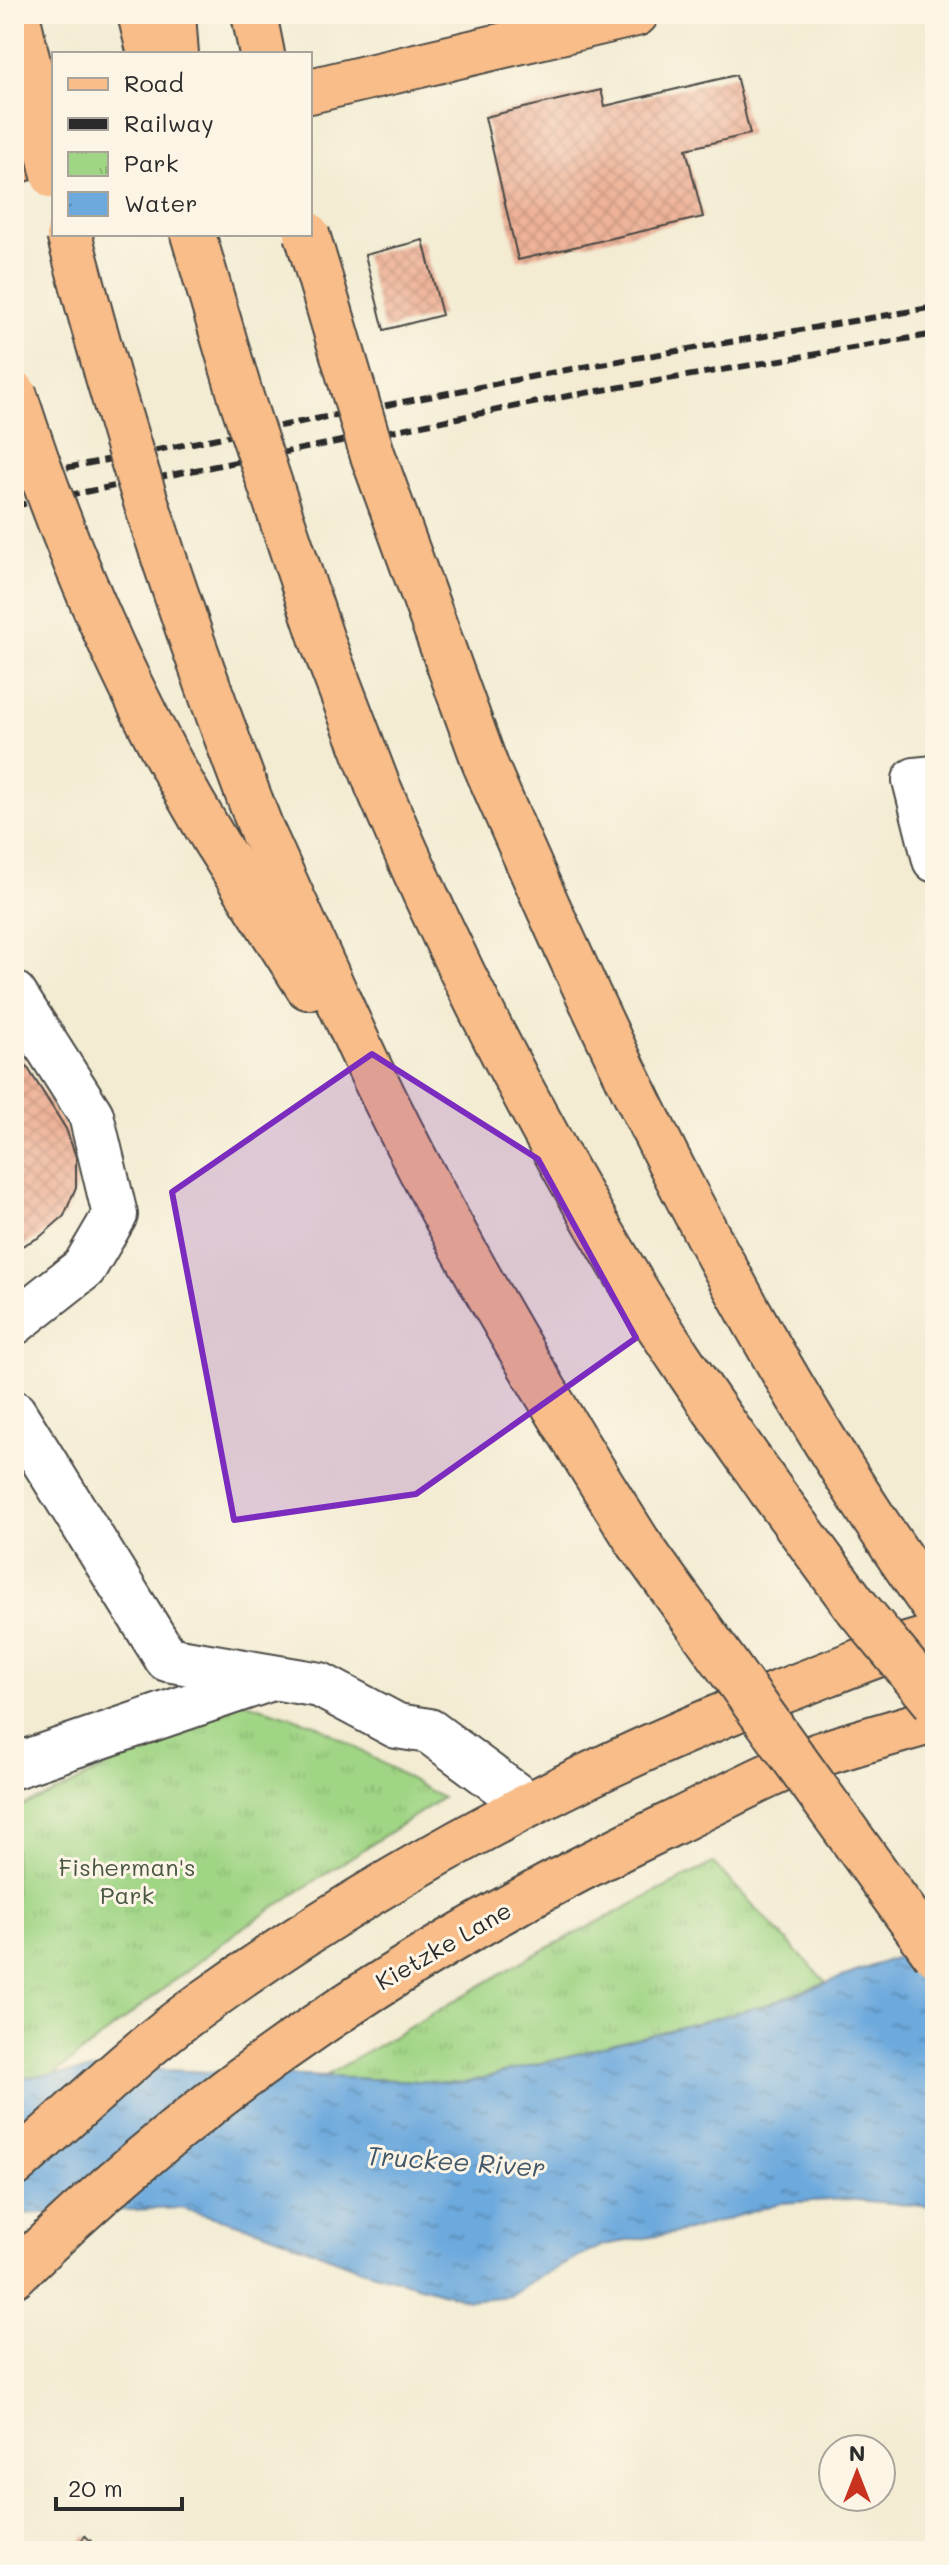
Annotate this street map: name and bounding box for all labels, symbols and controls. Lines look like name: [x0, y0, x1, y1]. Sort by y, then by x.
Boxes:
legend: [52, 52, 312, 236]
text: Road: [124, 67, 184, 98]
text: Railway: [124, 107, 214, 138]
text: Park: [124, 147, 178, 178]
text: Water: [124, 187, 198, 218]
park label: Fisherman's Park: [58, 1851, 196, 1910]
street label: Kietzke Lane: [370, 1894, 516, 1996]
water label: Truckee River: [366, 2138, 546, 2184]
north arrow: [817, 2433, 897, 2513]
text: N: [849, 2438, 865, 2467]
scale bar: [56, 2461, 182, 2511]
text: 20 m: [68, 2472, 123, 2503]

